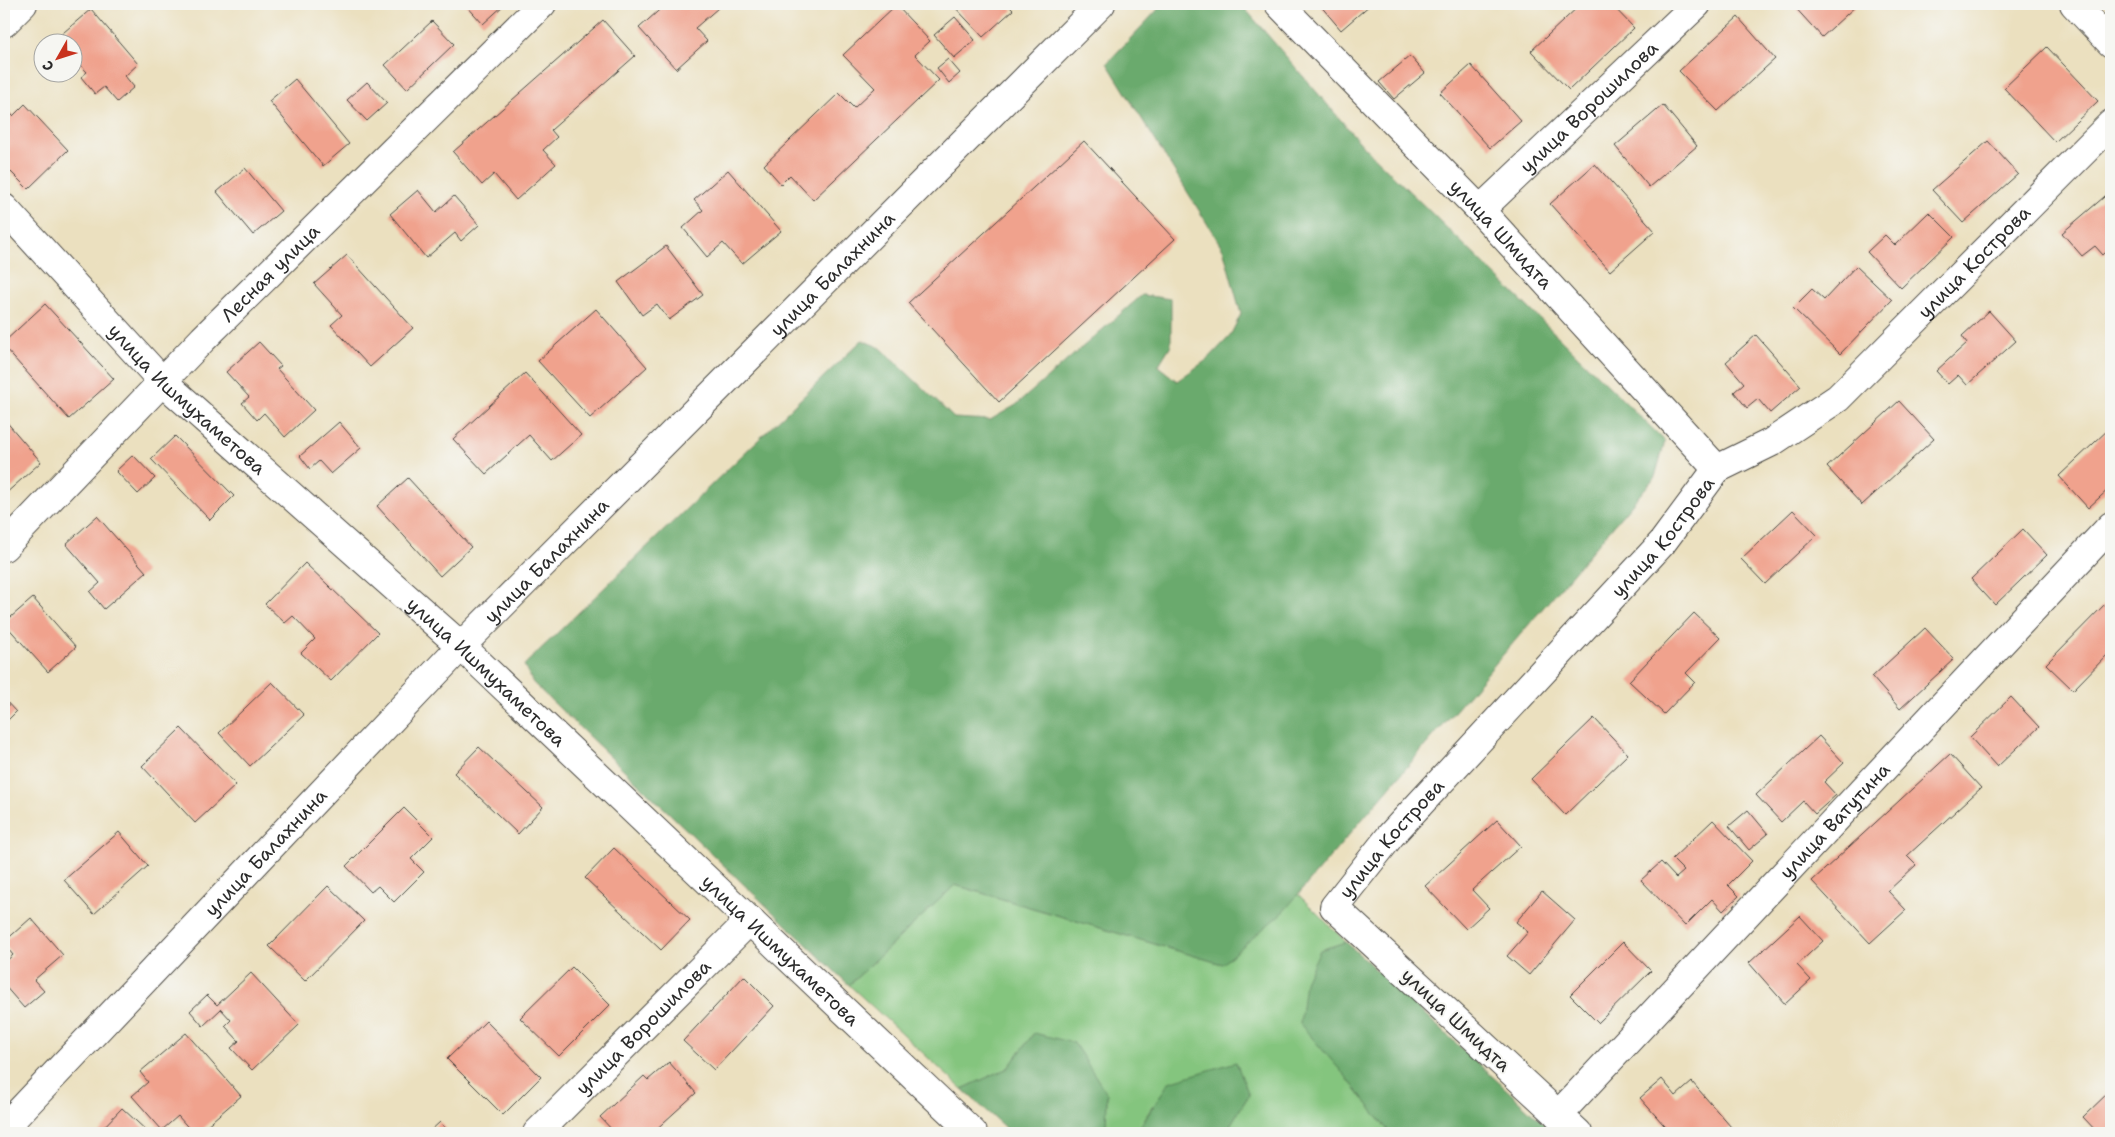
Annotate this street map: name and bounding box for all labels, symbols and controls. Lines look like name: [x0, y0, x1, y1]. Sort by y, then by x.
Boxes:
north arrow: [32, 32, 82, 82]
street label: улица Ворошилова: [1514, 35, 1663, 178]
text: С: [38, 57, 58, 75]
street label: улица Шмидта: [1444, 174, 1559, 294]
street label: улица Кострова: [1912, 200, 2036, 324]
street label: улица Балахнина: [764, 206, 900, 342]
street label: Лесная улица: [215, 218, 325, 327]
street label: улица Ишмухаметова: [103, 318, 272, 480]
street label: улица Кострова: [1605, 471, 1720, 603]
street label: улица Балахнина: [478, 492, 614, 628]
street label: улица Ишмухаметова: [402, 591, 572, 752]
street label: улица Ватутина: [1774, 757, 1895, 884]
street label: улица Кострова: [1333, 773, 1450, 903]
street label: улица Балахнина: [199, 783, 332, 921]
street label: улица Ишмухаметова: [696, 869, 865, 1031]
street label: улица Ворошилова: [570, 954, 716, 1100]
street label: улица Шмидта: [1396, 963, 1516, 1077]

